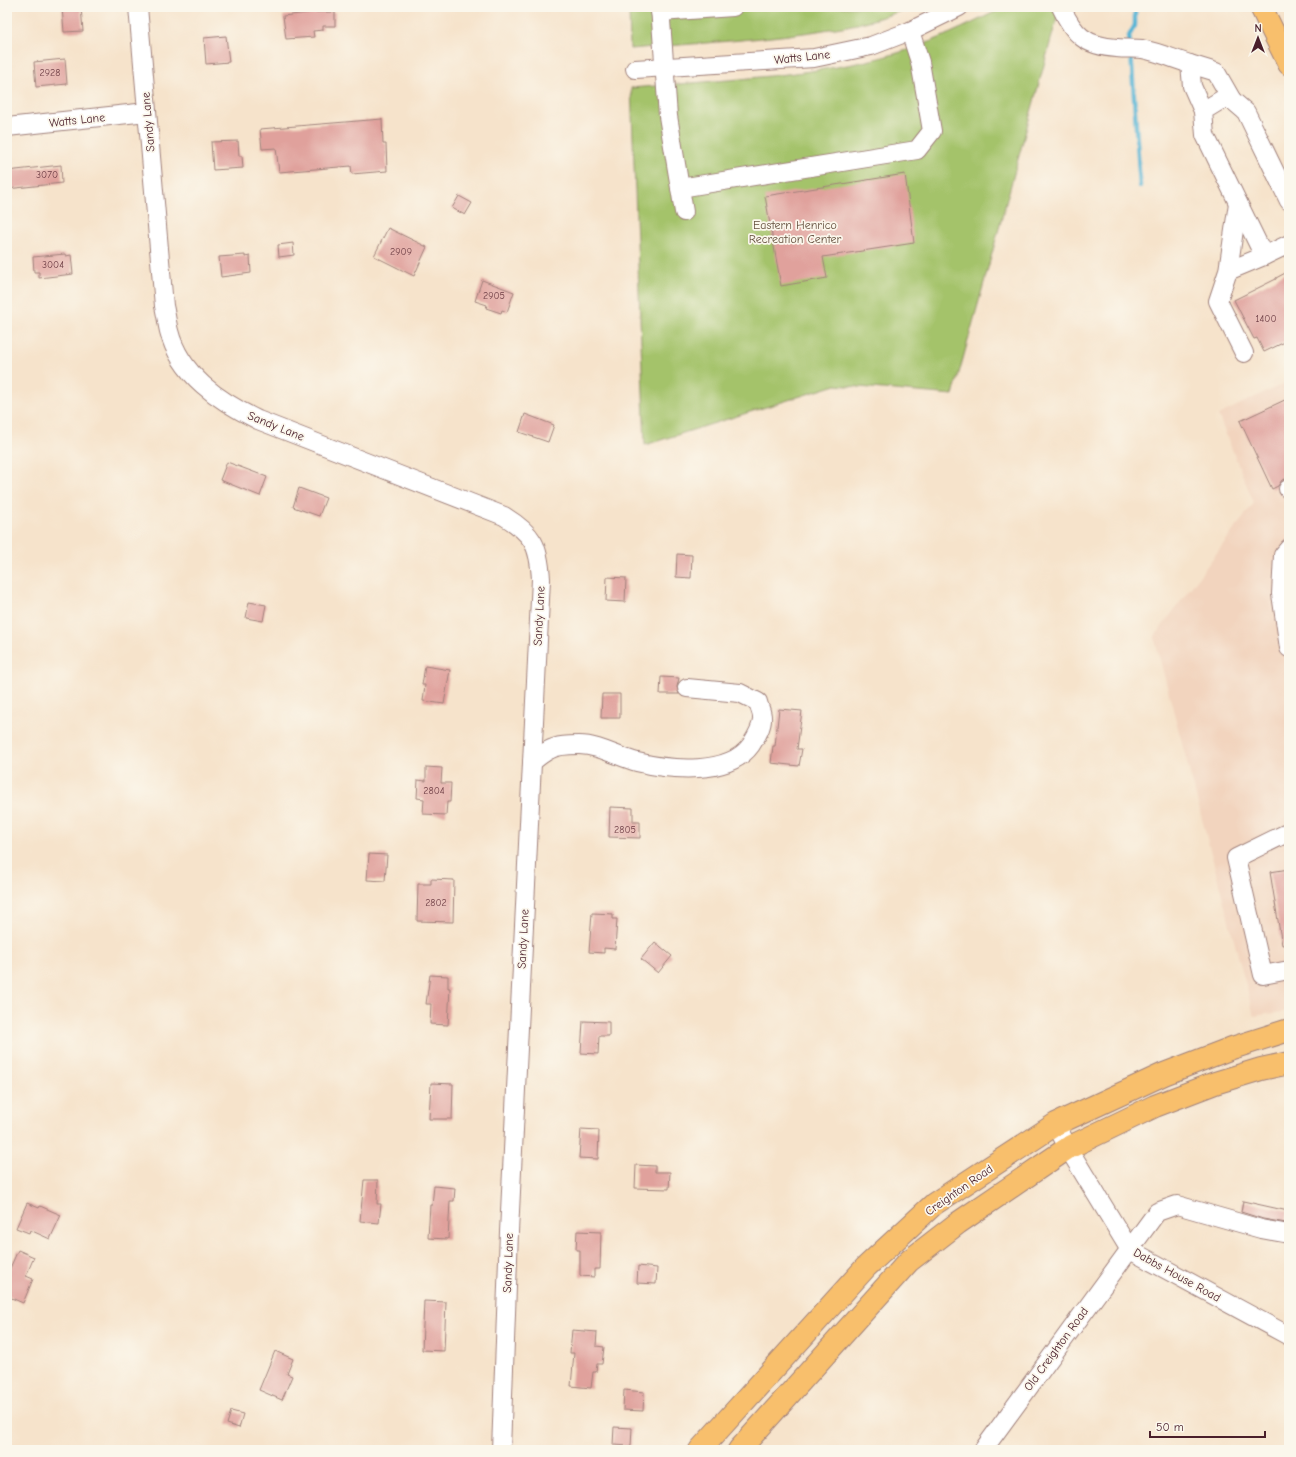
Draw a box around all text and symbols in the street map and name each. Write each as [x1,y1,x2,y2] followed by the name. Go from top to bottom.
[1238,18,1278,58] north arrow
[1254,22,1262,35] text: N
[773,47,831,67] street label: Watts Lane
[40,67,60,79] house number: 2928
[138,92,158,152] street label: Sandy Lane
[48,110,106,130] street label: Watts Lane
[36,169,58,181] house number: 3070
[749,218,842,246] park label: Eastern Henrico Recreation Center
[390,246,412,258] house number: 2909
[42,259,64,271] house number: 3004
[483,290,505,302] house number: 2905
[1256,313,1276,325] house number: 1400
[246,408,306,444] street label: Sandy Lane
[530,586,548,646] street label: Sandy Lane
[423,785,445,797] house number: 2804
[614,824,636,836] house number: 2805
[425,897,447,909] house number: 2802
[514,909,532,969] street label: Sandy Lane
[922,1161,996,1219] street label: Creighton Road
[500,1233,516,1293] street label: Sandy Lane
[1131,1245,1223,1305] street label: Dabbs House Road
[1021,1304,1091,1394] street label: Old Creighton Road
[1150,1413,1265,1439] scale bar
[1156,1420,1184,1434] text: 50 m

